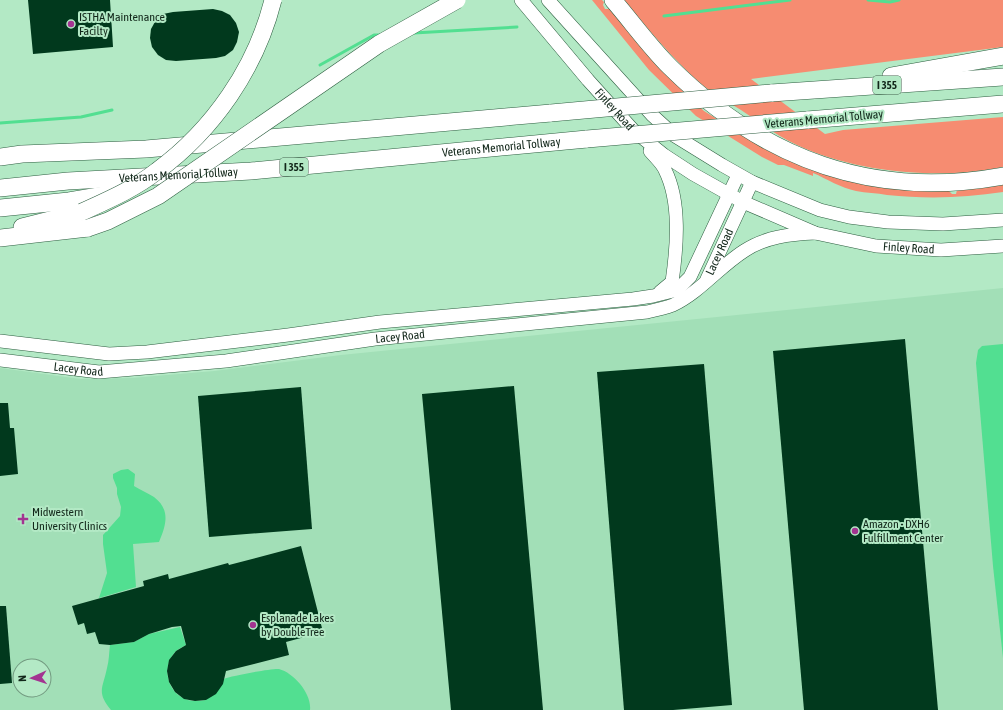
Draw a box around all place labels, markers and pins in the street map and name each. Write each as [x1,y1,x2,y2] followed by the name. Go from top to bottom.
[79,10,165,38] place label: ISTHA Maintenance Facilty
[66,19,76,29] marker: ISTHA Maintenance Facilty
[32,505,107,533] place label: Midwestern University Clinics
[17,513,29,525] marker: Midwestern University Clinics
[863,517,944,545] place label: Amazon - DXH6 Fulfillment Center
[850,526,860,536] marker: Amazon - DXH6 Fulfillment Center
[261,611,334,639] place label: Esplanade Lakes by DoubleTree
[248,620,258,630] marker: Esplanade Lakes by DoubleTree

